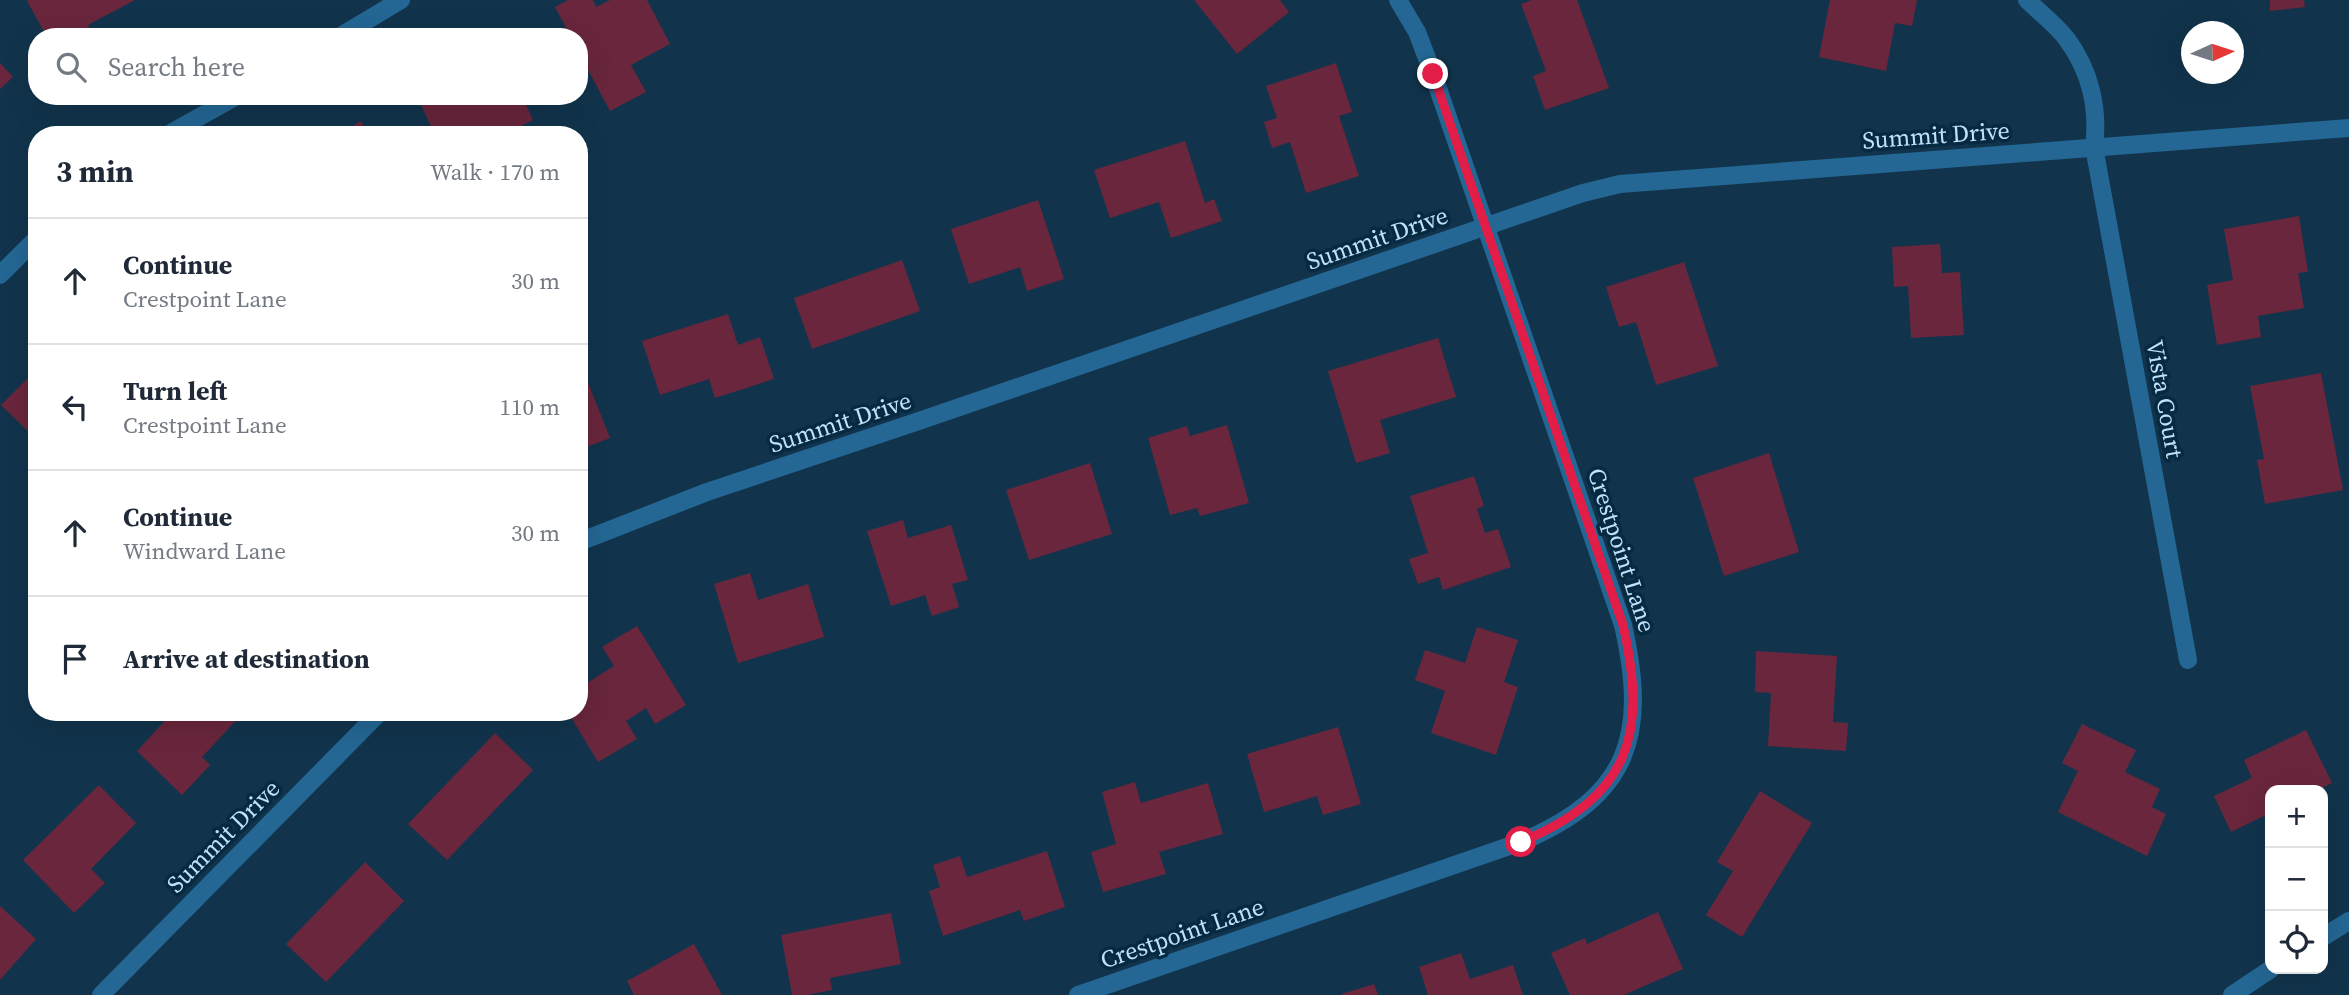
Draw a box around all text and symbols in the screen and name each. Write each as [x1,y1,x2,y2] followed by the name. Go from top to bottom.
[2181,21,2244,84] north arrow
[28,28,588,105] search box
[52,48,90,86] icon: search
[108,49,245,85] text: Search here
[1417,58,1448,89] route end
[1861,113,2011,157] street label: Summit Drive
[56,151,134,192] text: 3 min
[430,156,560,188] text: Walk · 170 m
[1302,198,1452,278] street label: Summit Drive
[123,247,232,283] text: Continue
[56,262,94,300] icon: ahead
[511,265,560,297] text: 30 m
[123,283,287,315] text: Crestpoint Lane
[2138,337,2192,461] street label: Vista Court
[123,373,227,409] text: Turn left
[765,383,915,461] street label: Summit Drive
[56,388,94,426] icon: left
[499,391,560,423] text: 110 m
[123,409,287,441] text: Crestpoint Lane
[1580,464,1664,636] street label: Crestpoint Lane
[123,499,232,535] text: Continue
[56,514,94,552] icon: ahead
[511,517,560,549] text: 30 m
[123,535,286,567] text: Windward Lane
[56,640,94,678] icon: arrive
[123,641,370,677] text: Arrive at destination
[159,772,287,900] street label: Summit Drive
[2265,785,2328,974] map controls
[2265,785,2328,848] button: +
[1505,826,1536,857] route start
[2265,848,2328,911] button: −
[1096,890,1268,976] street label: Crestpoint Lane
[2265,911,2328,974] button: locate

